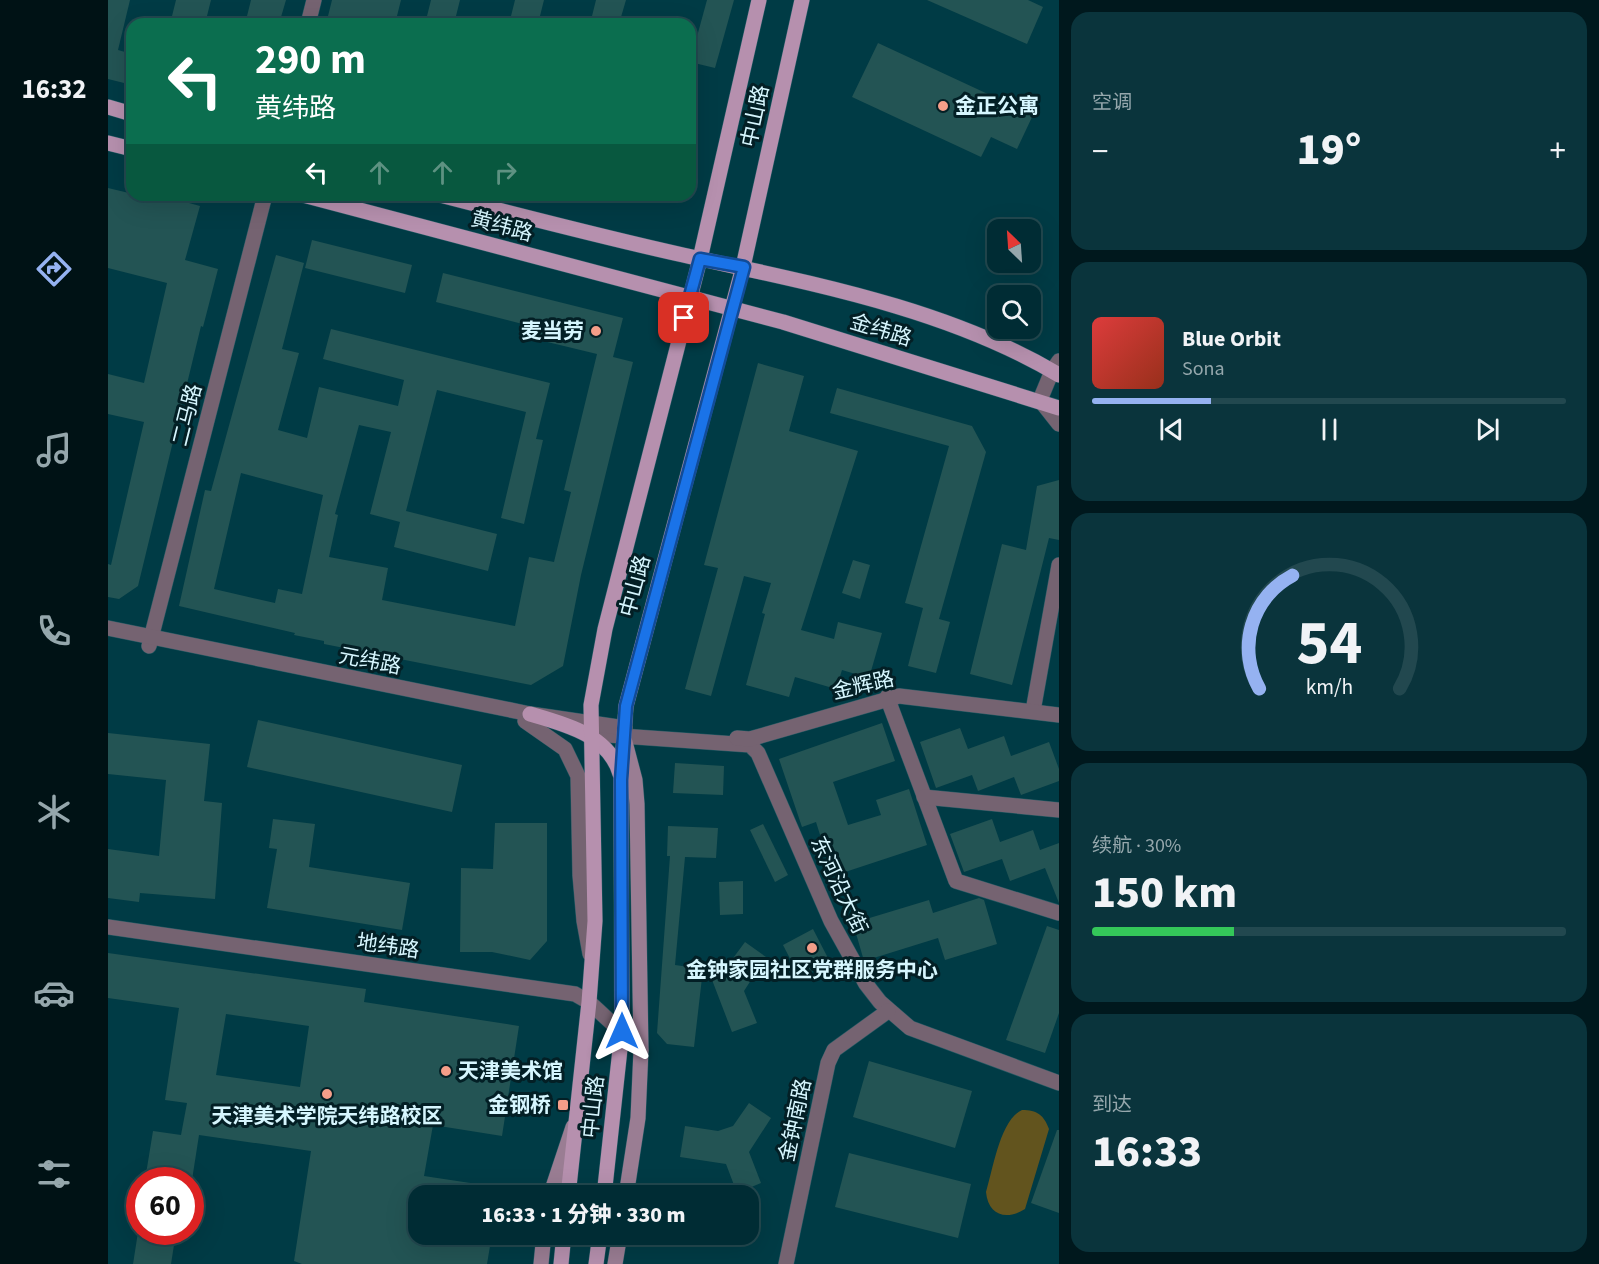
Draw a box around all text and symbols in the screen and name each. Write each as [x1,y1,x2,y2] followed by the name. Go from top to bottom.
[255,30,366,90] text: 290 m
[156,42,234,120] icon: left
[21,70,87,109] text: 16:32
[734,82,776,150] street label: 中山路
[255,89,336,128] text: 黄纬路
[1092,89,1132,117] text: 空调
[955,91,1039,121] place label: 金正公寓
[936,99,950,113] marker: 金正公寓
[1297,118,1361,182] text: 19°
[1092,128,1108,175] text: −
[1550,128,1566,175] text: +
[300,156,333,189] icon: left
[363,156,396,189] icon: ahead
[426,156,459,189] icon: ahead
[489,156,522,189] icon: right
[468,203,536,249] street label: 黄纬路
[987,219,1041,273] north arrow
[987,219,1041,339] map controls
[33,248,75,290] icon: directions
[987,285,1041,339] button: search
[658,292,709,343] pin
[667,301,700,334] icon: arrive
[846,306,916,354] street label: 金纬路
[521,316,584,346] place label: 麦当劳
[1182,323,1281,355] text: Blue Orbit
[589,324,603,338] marker: 麦当劳
[1182,355,1225,383] text: Sona
[165,381,209,449] street label: 二马路
[1155,413,1188,446] icon: previous
[1313,413,1346,446] icon: pause
[1471,413,1504,446] icon: next
[33,429,75,471] icon: music
[612,552,658,620] street label: 中山路
[1296,599,1362,688] text: 54
[33,610,75,652] icon: phone
[336,640,404,682] street label: 元纬路
[829,663,897,707] street label: 金辉路
[1305,672,1353,703] text: km/h
[33,791,75,833] icon: climate
[803,831,875,939] street label: 东河沿大街
[1092,832,1181,860] text: 续航 · 30%
[1092,861,1237,925] text: 150 km
[355,927,421,965] street label: 地纬路
[805,941,819,955] marker: 金钟家园社区党群服务中心
[686,955,938,985] place label: 金钟家园社区党群服务中心
[33,972,75,1014] icon: car
[590,999,654,1063] position arrow
[458,1056,563,1086] place label: 天津美术馆
[439,1064,453,1078] marker: 天津美术馆
[575,1074,611,1140] street label: 中山路
[772,1076,818,1164] street label: 金钟南路
[320,1087,334,1101] marker: 天津美术学院天纬路校区
[488,1090,551,1120] place label: 金钢桥
[1092,1091,1132,1119] text: 到达
[556,1098,570,1112] marker: 金钢桥
[212,1101,443,1131] place label: 天津美术学院天纬路校区
[1092,1120,1202,1184] text: 16:33
[33,1153,75,1195] icon: filters
[126,1167,204,1245] speed limit sign: 60
[482,1199,685,1231] text: 16:33 · 1 分钟 · 330 m

